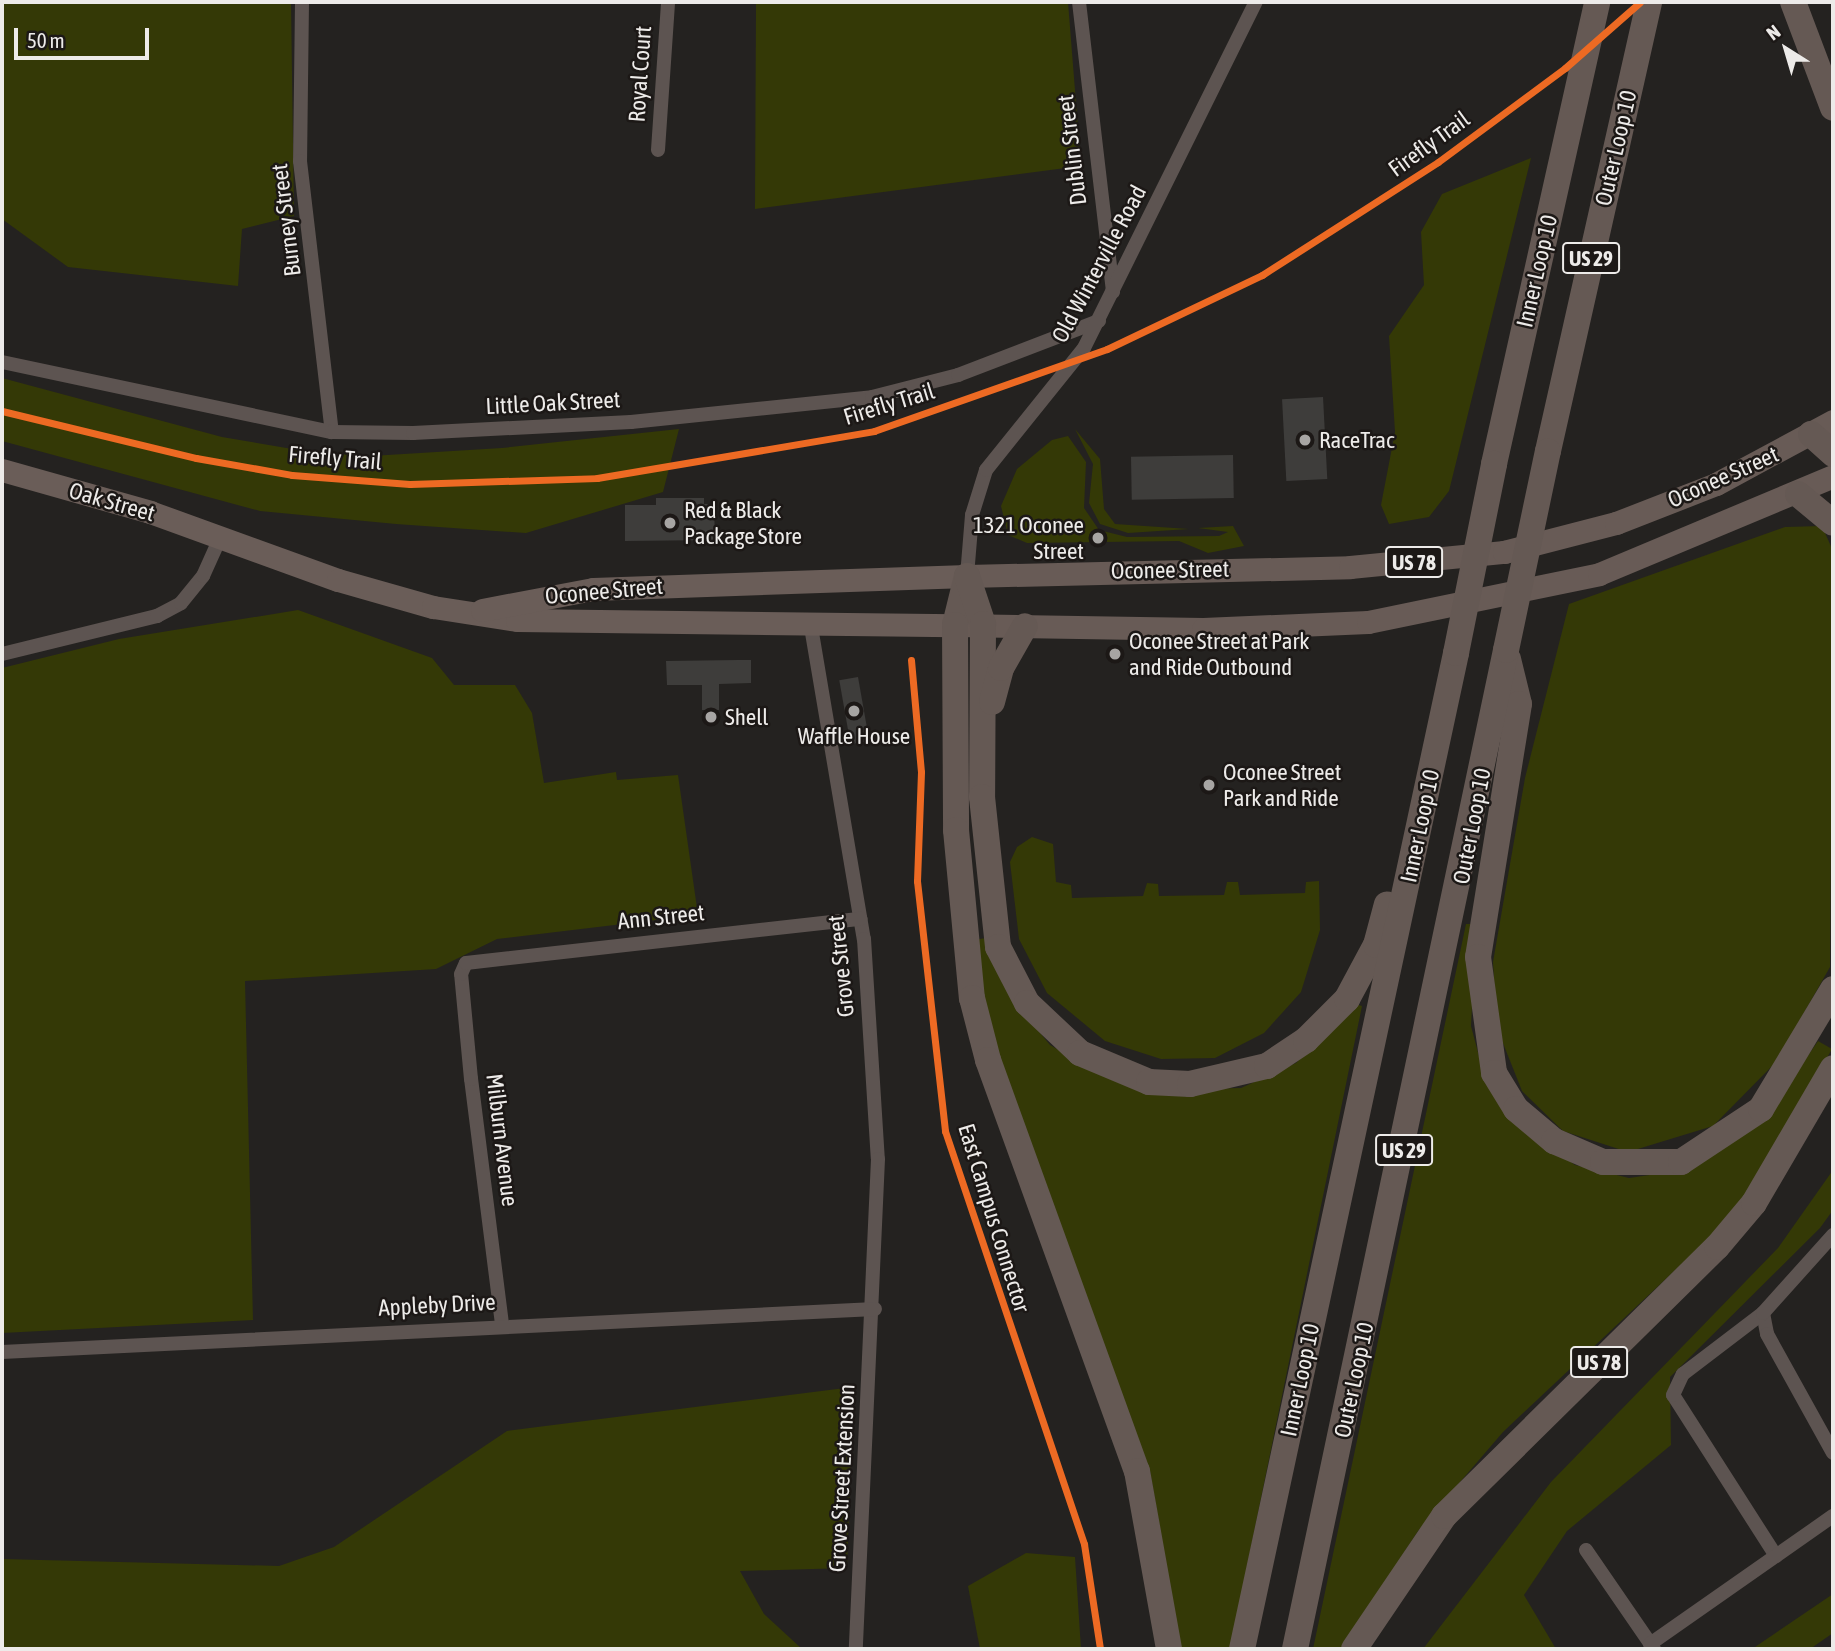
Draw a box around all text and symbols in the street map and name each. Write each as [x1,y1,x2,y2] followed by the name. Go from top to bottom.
[18,14,152,58] scale bar
[1751,14,1821,84] north arrow
[1762,20,1784,44] text: N
[623,25,657,123] street label: Royal Court
[27,28,65,52] text: 50 m
[1589,88,1643,208] street label: Outer Loop 10
[1052,93,1092,207] street label: Dublin Street
[1383,105,1475,183] street label: Firefly Trail
[265,162,307,278] street label: Burney Street
[1046,181,1152,347] street label: Old Winterville Road
[1511,212,1563,330] street label: Inner Loop 10
[1561,240,1621,276] road number: US 29
[840,377,938,431] street label: Firefly Trail
[485,386,621,420] street label: Little Oak Street
[1319,426,1394,454] place label: RaceTrac
[1297,432,1313,448] marker: RaceTrac
[287,440,383,476] street label: Firefly Trail
[1663,440,1783,514] street label: Oconee Street
[66,477,158,527] street label: Oak Street
[684,496,802,550] place label: Red & Black Package Store
[973,511,1084,565] place label: 1321 Oconee Street
[662,515,678,531] marker: Red & Black Package Store
[1090,530,1106,546] marker: 1321 Oconee Street
[1384,544,1444,580] road number: US 78
[1111,555,1229,585] street label: Oconee Street
[544,572,664,610] street label: Oconee Street
[1129,627,1309,681] place label: Oconee Street at Park and Ride Outbound
[1107,646,1123,662] marker: Oconee Street at Park and Ride Outbound
[725,703,768,731] place label: Shell
[846,703,862,719] marker: Waffle House
[703,709,719,725] marker: Shell
[798,722,910,750] place label: Waffle House
[1223,758,1341,812] place label: Oconee Street Park and Ride
[1447,766,1497,886] street label: Outer Loop 10
[1395,767,1445,885] street label: Inner Loop 10
[1201,777,1217,793] marker: Oconee Street Park and Ride
[616,899,706,935] street label: Ann Street
[822,913,860,1019] street label: Grove Street
[480,1072,524,1208] street label: Milburn Avenue
[952,1120,1036,1316] street label: East Campus Connector
[1374,1132,1434,1168] road number: US 29
[378,1288,496,1322] street label: Appleby Drive
[1328,1320,1380,1440] street label: Outer Loop 10
[1275,1321,1325,1439] street label: Inner Loop 10
[1569,1344,1629,1380] road number: US 78
[823,1383,861,1573] street label: Grove Street Extension

